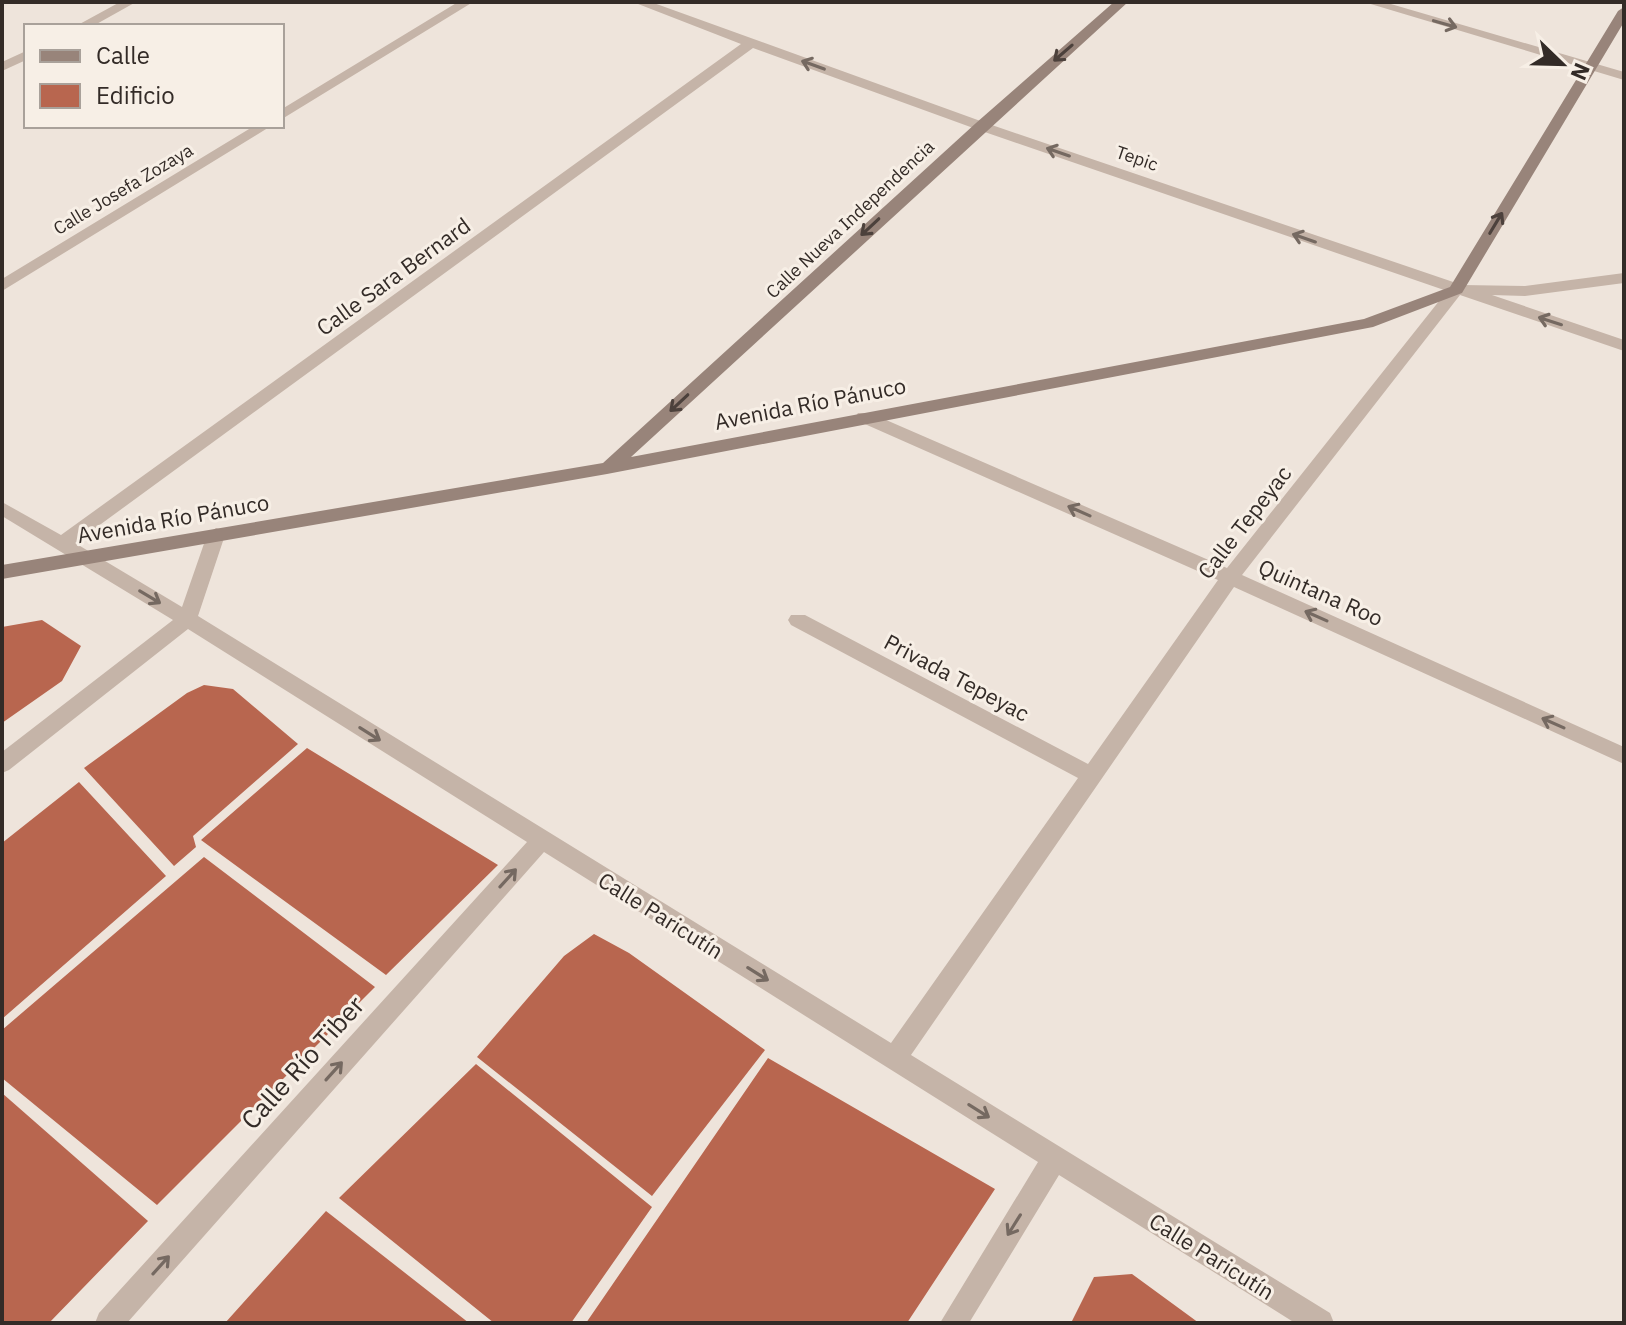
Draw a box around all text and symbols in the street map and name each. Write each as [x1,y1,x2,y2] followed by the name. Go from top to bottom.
[1432,17,1458,32] one-way arrow
[24,24,284,128] legend
[1522,24,1602,104] north arrow
[96,39,150,71] text: Calle
[1054,44,1074,62] one-way arrow
[801,57,826,72] one-way arrow
[1564,59,1597,85] text: N
[96,79,175,111] text: Edificio
[761,135,939,303] street label: Calle Nueva Independencia
[49,138,197,240] street label: Calle Josefa Zozaya
[1113,140,1161,176] street label: Tepic
[1046,144,1071,159] one-way arrow
[310,210,476,342] street label: Calle Sara Bernard
[1488,212,1504,235] one-way arrow
[861,218,881,236] one-way arrow
[1292,229,1317,244] one-way arrow
[1538,313,1563,328] one-way arrow
[712,370,908,436] street label: Avenida Río Pánuco
[669,394,689,412] one-way arrow
[1191,459,1297,585] street label: Calle Tepeyac
[75,487,271,549] street label: Avenida Río Pánuco
[1067,502,1091,517] one-way arrow
[1254,552,1388,632] street label: Quintana Roo
[138,589,161,605] one-way arrow
[1304,608,1328,623] one-way arrow
[879,627,1035,727] street label: Privada Tepeyac
[1541,715,1566,730] one-way arrow
[359,726,381,743] one-way arrow
[593,865,729,965] street label: Calle Paricutín
[498,868,516,888] one-way arrow
[746,967,769,983] one-way arrow
[233,988,371,1136] street label: Calle Río Tiber
[325,1062,343,1082] one-way arrow
[967,1103,990,1119] one-way arrow
[1144,1206,1280,1306] street label: Calle Paricutín
[1006,1213,1022,1236] one-way arrow
[151,1255,169,1275] one-way arrow

